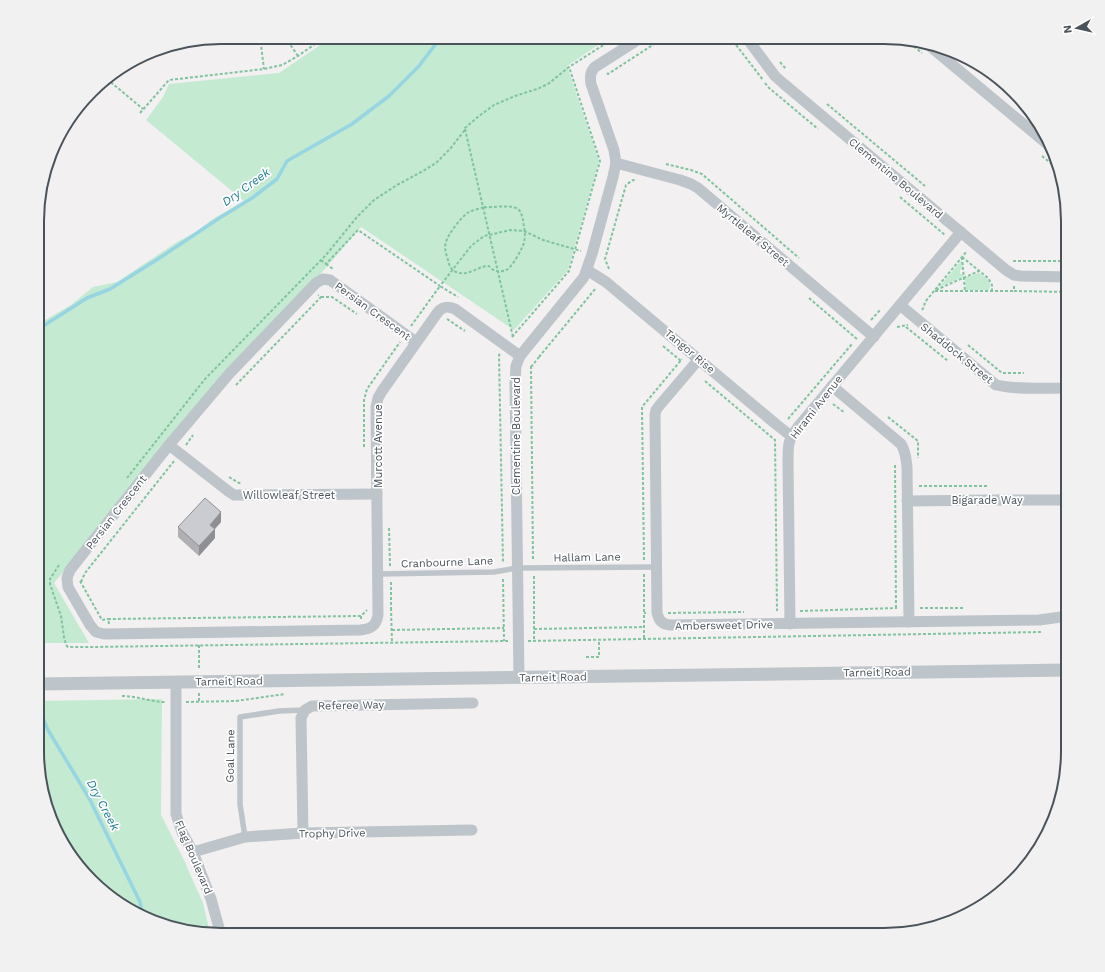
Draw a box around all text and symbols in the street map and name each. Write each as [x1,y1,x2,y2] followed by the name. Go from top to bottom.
[1057,8,1097,48] north arrow
[1061,24,1075,34] text: N
[846,135,945,221] street label: Clementine Boulevard
[219,165,273,209] water label: Dry Creek
[714,201,792,270] street label: Myrtleleaf Street
[332,280,413,344] street label: Persian Crescent
[918,320,996,387] street label: Shaddock Street
[662,327,717,376] street label: Tangor Rise
[788,373,845,442] street label: Hirami Avenue
[510,377,523,495] street label: Clementine Boulevard
[372,404,385,488] street label: Murcott Avenue
[83,472,150,552] street label: Persian Crescent
[243,489,336,502] street label: Willowleaf Street
[951,494,1023,507] street label: Bigarade Way
[553,550,621,565] street label: Hallam Lane
[401,554,493,571] street label: Cranbourne Lane
[675,618,773,633] street label: Ambersweet Drive
[843,665,911,680] street label: Tarneit Road
[519,670,587,685] street label: Tarneit Road
[195,674,263,689] street label: Tarneit Road
[318,698,385,713] street label: Referee Way
[224,729,237,783] street label: Goal Lane
[84,777,122,833] water label: Dry Creek
[172,818,215,896] street label: Flag Boulevard
[298,826,366,841] street label: Trophy Drive

